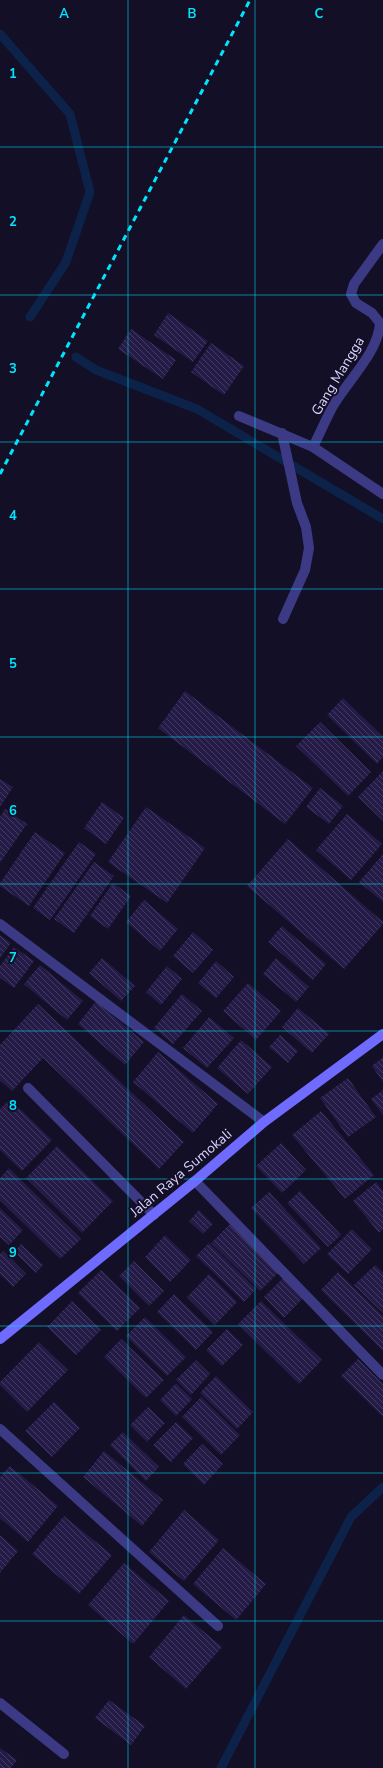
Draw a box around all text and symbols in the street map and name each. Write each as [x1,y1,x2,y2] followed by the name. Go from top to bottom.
[59,5,69,23] text: A
[188,5,197,23] text: B
[315,5,324,23] text: C
[9,65,17,83] text: 1
[9,213,17,231] text: 2
[307,333,369,419] street label: Gang Mangga
[9,360,17,378] text: 3
[9,507,17,525] text: 4
[9,655,17,673] text: 5
[9,802,17,820] text: 6
[9,949,17,967] text: 7
[9,1097,17,1115] text: 8
[125,1125,236,1222] street label: Jalan Raya Sumokali
[9,1244,17,1262] text: 9

